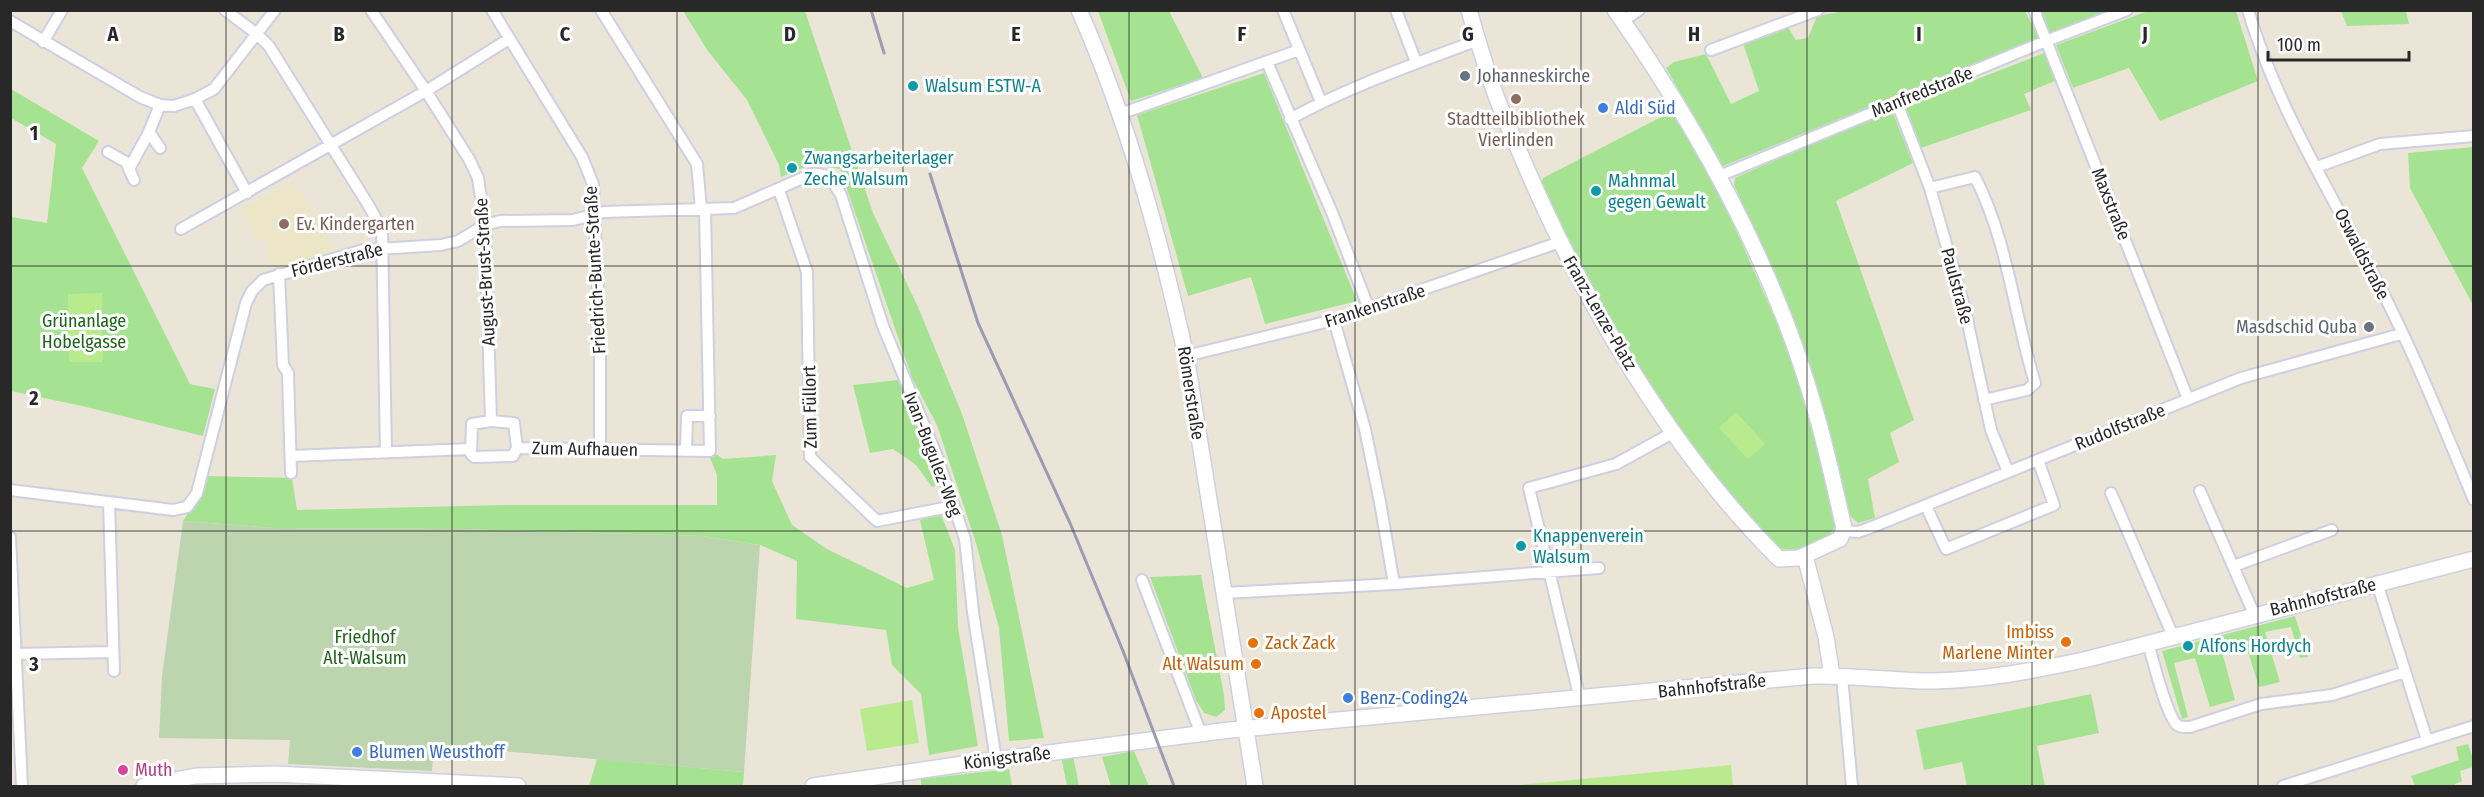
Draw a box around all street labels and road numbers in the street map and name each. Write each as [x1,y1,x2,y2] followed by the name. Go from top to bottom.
[1868,62,1976,122] street label: Manfredstraße
[2087,165,2135,243] street label: Maxstraße
[580,185,610,355] street label: Friedrich-Bunte-Straße
[470,197,500,347] street label: August-Brust-Straße
[2329,204,2395,304] street label: Oswaldstraße
[289,238,385,282] street label: Förderstraße
[1936,245,1978,327] street label: Paulstraße
[1558,252,1642,374] street label: Franz-Lenze-Platz
[1322,279,1428,333] street label: Frankenstraße
[1173,345,1209,441] street label: Römerstraße
[798,365,822,449] street label: Zum Füllort
[899,389,967,520] street label: Ivan-Bugulez-Weg
[2072,399,2168,455] street label: Rudolfstraße
[532,437,638,461] street label: Zum Aufhauen
[2268,573,2378,621] street label: Bahnhofstraße
[1657,669,1767,703] street label: Bahnhofstraße
[962,742,1052,774] street label: Königstraße

